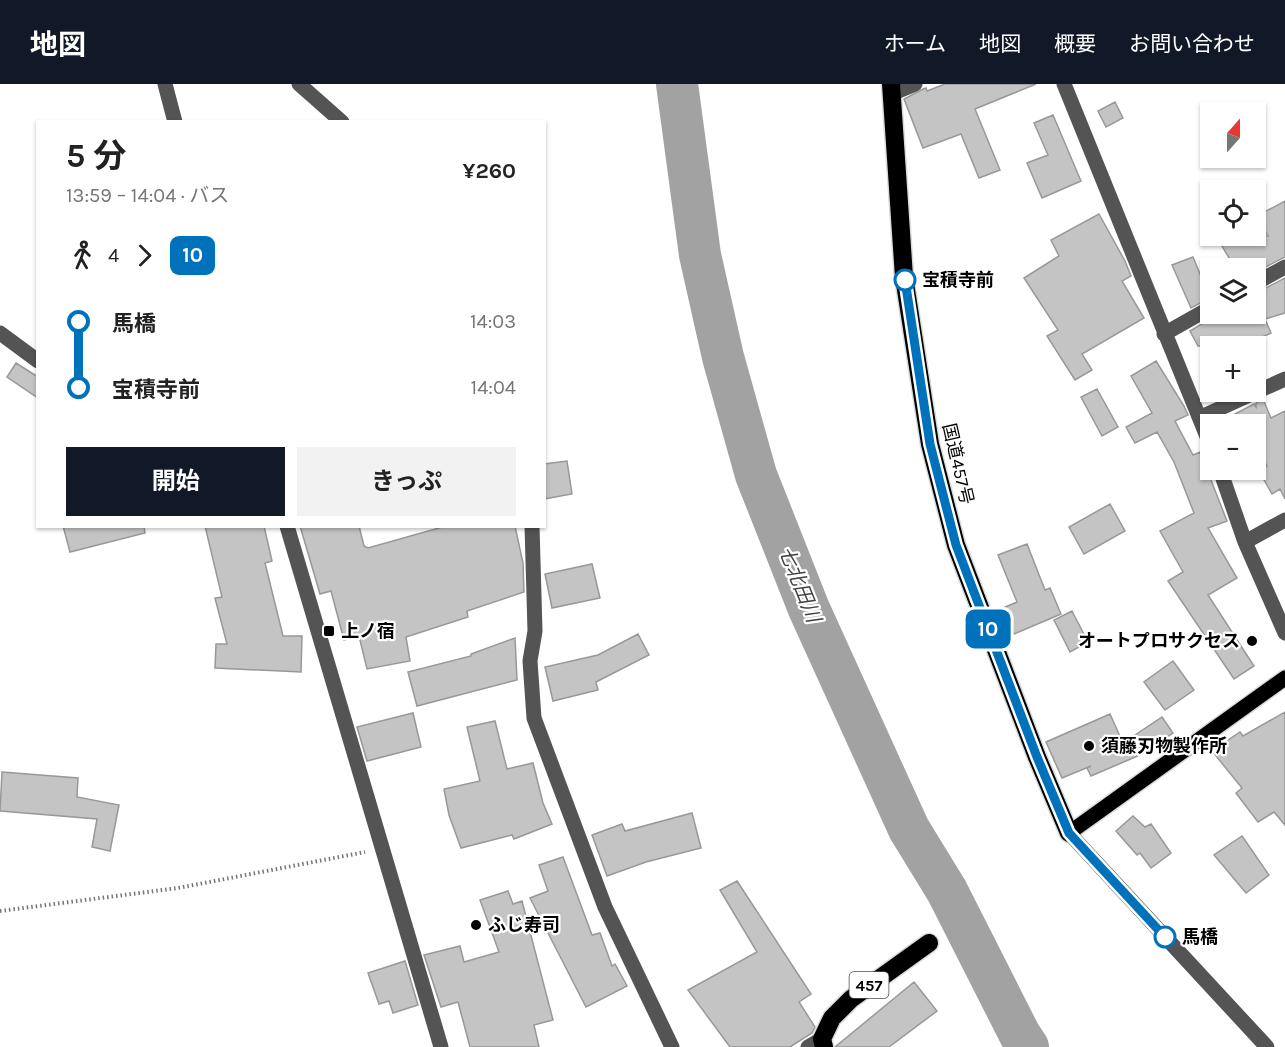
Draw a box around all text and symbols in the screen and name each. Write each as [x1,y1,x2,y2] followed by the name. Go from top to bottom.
[30,28,86,61] text: 地図
[884,32,946,56] text: ホーム
[979,32,1021,56] text: 地図
[1054,32,1096,56] text: 概要
[1129,32,1255,56] text: お問い合わせ
[1200,102,1266,168] north arrow
[1200,102,1266,480] map controls
[66,137,127,175] text: 5 分
[463,158,516,184] text: ¥260
[1200,180,1266,246] button: locate
[66,184,229,207] text: 13:59 – 14:04 · バス
[66,239,99,272] icon: walk
[128,239,161,272] icon: forward
[182,243,203,267] text: 10
[108,244,119,267] text: 4
[1200,258,1266,324] button: layers
[894,269,916,291] marker: 宝積寺前
[922,269,994,291] place label: 宝積寺前
[470,310,516,333] text: 14:03
[112,311,156,337] text: 馬橋
[1200,336,1266,402] button: +
[471,376,516,399] text: 14:04
[112,377,200,403] text: 宝積寺前
[1200,414,1266,480] button: −
[938,421,978,507] street label: 国道457号
[66,447,285,516] button: 開始
[297,447,516,516] button: きっぷ
[774,543,826,627] water label: 七北田川
[961,610,1015,648] line badge: 10
[978,617,998,641] text: 10
[341,620,395,642] place label: 上ノ宿
[322,624,336,638] marker: 上ノ宿
[1078,630,1240,652] place label: オートプロサクセス
[1245,634,1259,648] marker: オートプロサクセス
[1101,735,1227,757] place label: 須藤刃物製作所
[1082,739,1096,753] marker: 須藤刃物製作所
[488,914,560,936] place label: ふじ寿司
[469,918,483,932] marker: ふじ寿司
[1154,926,1176,948] marker: 馬橋
[1182,926,1218,948] place label: 馬橋
[850,972,888,998] road number: 457

